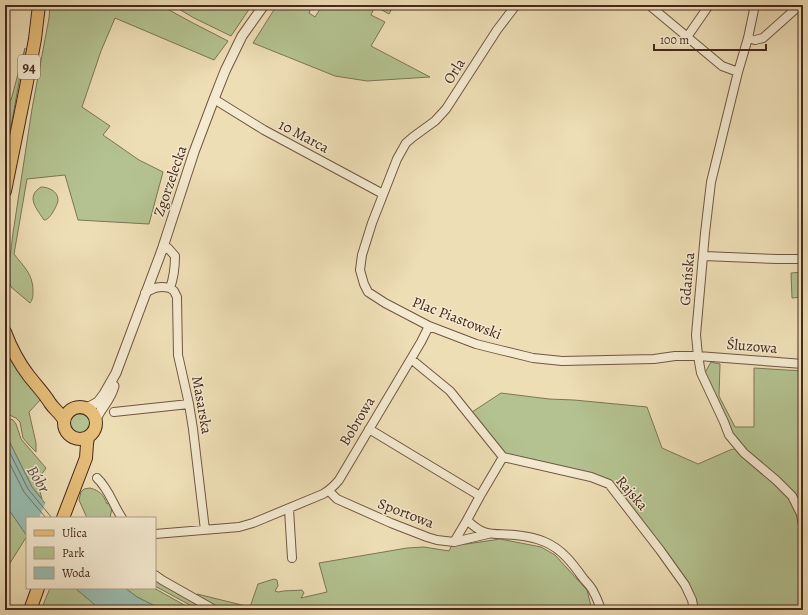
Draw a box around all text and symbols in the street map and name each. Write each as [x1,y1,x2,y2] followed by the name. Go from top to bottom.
[654,26,766,52] scale bar
[660,32,689,48] text: 100 m
[438,54,470,88] street label: Orla
[18,55,40,79] road number: 94
[275,114,333,158] street label: 10 Marca
[149,143,191,219] street label: Zgorzelecka
[675,252,699,306] street label: Gdańska
[409,292,505,344] street label: Plac Piastowski
[726,334,778,358] street label: Śluzowa
[187,374,217,436] street label: Masarska
[335,393,379,449] street label: Bobrowa
[21,461,55,497] water label: Bóbr
[611,471,653,515] street label: Rajska
[375,493,437,533] street label: Sportowa
[26,517,156,589] legend
[62,525,87,541] text: Ulica
[62,545,85,561] text: Park
[61,565,91,581] text: Woda

